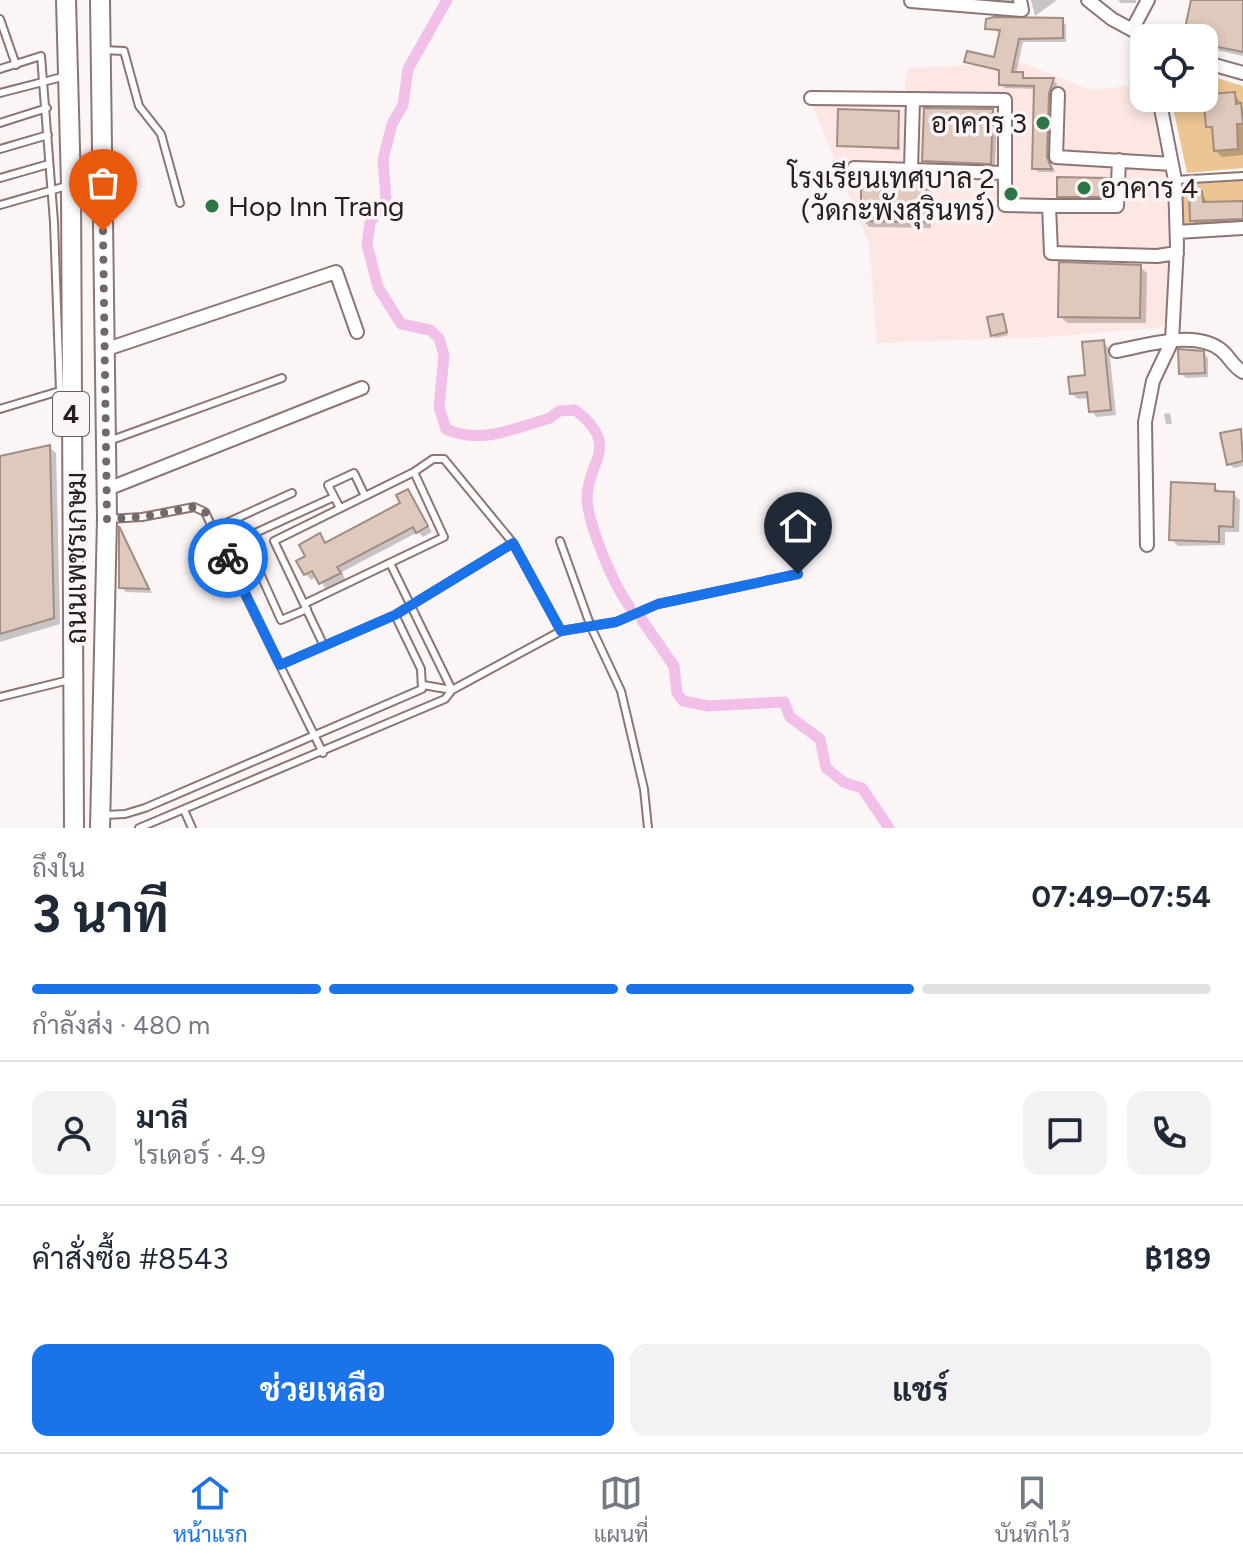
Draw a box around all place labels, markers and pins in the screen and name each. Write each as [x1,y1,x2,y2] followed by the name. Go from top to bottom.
[931,106,1027,140] place label: อาคาร 3
[1034,114,1052,132] marker: อาคาร 3
[69,149,137,231] pin
[786,159,995,230] place label: โรงเรียนเทศบาล 2 (วัดกะพังสุรินทร์)
[1100,171,1198,205] place label: อาคาร 4
[1075,179,1093,197] marker: อาคาร 4
[1002,185,1020,203] marker: โรงเรียนเทศบาล 2 (วัดกะพังสุรินทร์)
[228,189,404,223] place label: Hop Inn Trang
[203,197,221,215] marker: Hop Inn Trang
[764,492,832,574] pin

